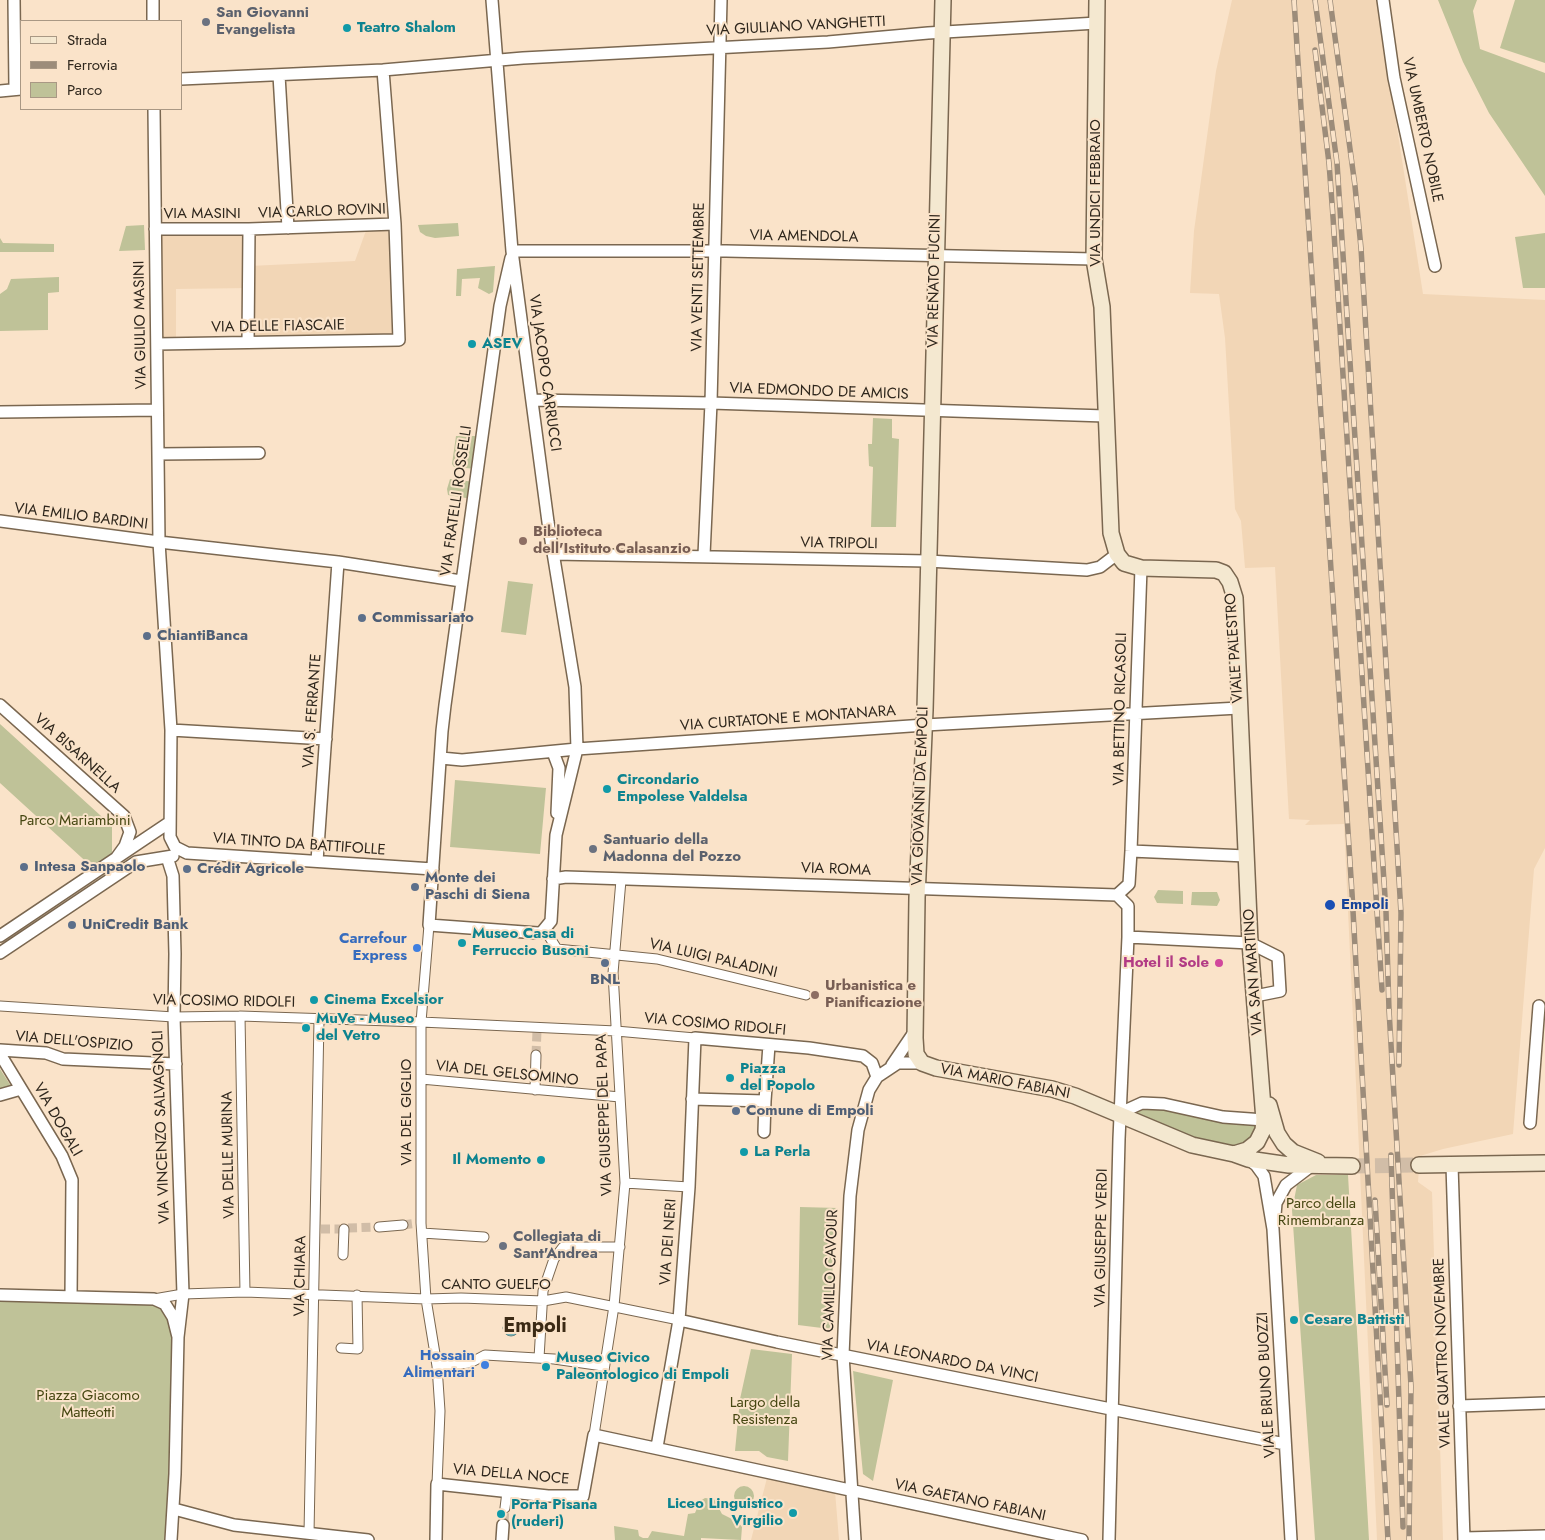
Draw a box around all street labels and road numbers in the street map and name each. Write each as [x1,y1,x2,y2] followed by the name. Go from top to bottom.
[706,13,886,41] street label: VIA GIULIANO VANGHETTI
[1398,56,1446,204] street label: VIA UMBERTO NOBILE
[1087,119,1105,267] street label: VIA UNDICI FEBBRAIO
[258,201,386,223] street label: VIA CARLO ROVINI
[689,202,709,352] street label: VIA VENTI SETTEMBRE
[163,205,241,223] street label: VIA MASINI
[925,214,945,348] street label: VIA RENATO FUCINI
[749,227,859,247] street label: VIA AMENDOLA
[131,261,151,389] street label: VIA GIULIO MASINI
[524,293,564,453] street label: VIA JACOPO CARRUCCI
[211,317,345,337] street label: VIA DELLE FIASCAIE
[729,380,909,404] street label: VIA EDMONDO DE AMICIS
[438,425,476,577] street label: VIA FRATELLI ROSSELLI
[13,500,149,534] street label: VIA EMILIO BARDINI
[800,534,878,554] street label: VIA TRIPOLI
[1222,592,1248,704] street label: VIALE PALESTRO
[1111,632,1131,786] street label: VIA BETTINO RICASOLI
[300,653,326,769] street label: VIA S. FERRANTE
[679,702,897,736] street label: VIA CURTATONE E MONTANARA
[909,706,933,886] street label: VIA GIOVANNI DA EMPOLI
[30,710,124,798] street label: VIA BISARNELLA
[212,830,386,860] street label: VIA TINTO DA BATTIFOLLE
[801,860,871,880] street label: VIA ROMA
[1241,908,1267,1036] street label: VIA SAN MARTINO
[647,936,779,982] street label: VIA LUIGI PALADINI
[153,992,295,1012] street label: VIA COSIMO RIDOLFI
[643,1010,787,1040] street label: VIA COSIMO RIDOLFI
[14,1028,134,1056] street label: VIA DELL'OSPIZIO
[150,1030,174,1224] street label: VIA VINCENZO SALVAGNOLI
[593,1034,617,1196] street label: VIA GIUSEPPE DEL PAPA
[435,1058,579,1090] street label: VIA DEL GELSOMINO
[398,1059,416,1165] street label: VIA DEL GIGLIO
[938,1061,1072,1103] street label: VIA MARIO FABIANI
[29,1080,85,1160] street label: VIA DOGALI
[219,1091,239,1219] street label: VIA DELLE MURINA
[1092,1168,1112,1308] street label: VIA GIUSEPPE VERDI
[657,1198,681,1286] street label: VIA DEI NERI
[819,1209,843,1361] street label: VIA CAMILLO CAVOUR
[291,1235,311,1317] street label: VIA CHIARA
[1431,1257,1455,1449] street label: VIALE QUATTRO NOVEMBRE
[441,1276,551,1294] street label: CANTO GUELFO
[1254,1311,1280,1459] street label: VIALE BRUNO BUOZZI
[865,1337,1039,1387] street label: VIA LEONARDO DA VINCI
[452,1461,570,1489] street label: VIA DELLA NOCE
[893,1476,1047,1526] street label: VIA GAETANO FABIANI

